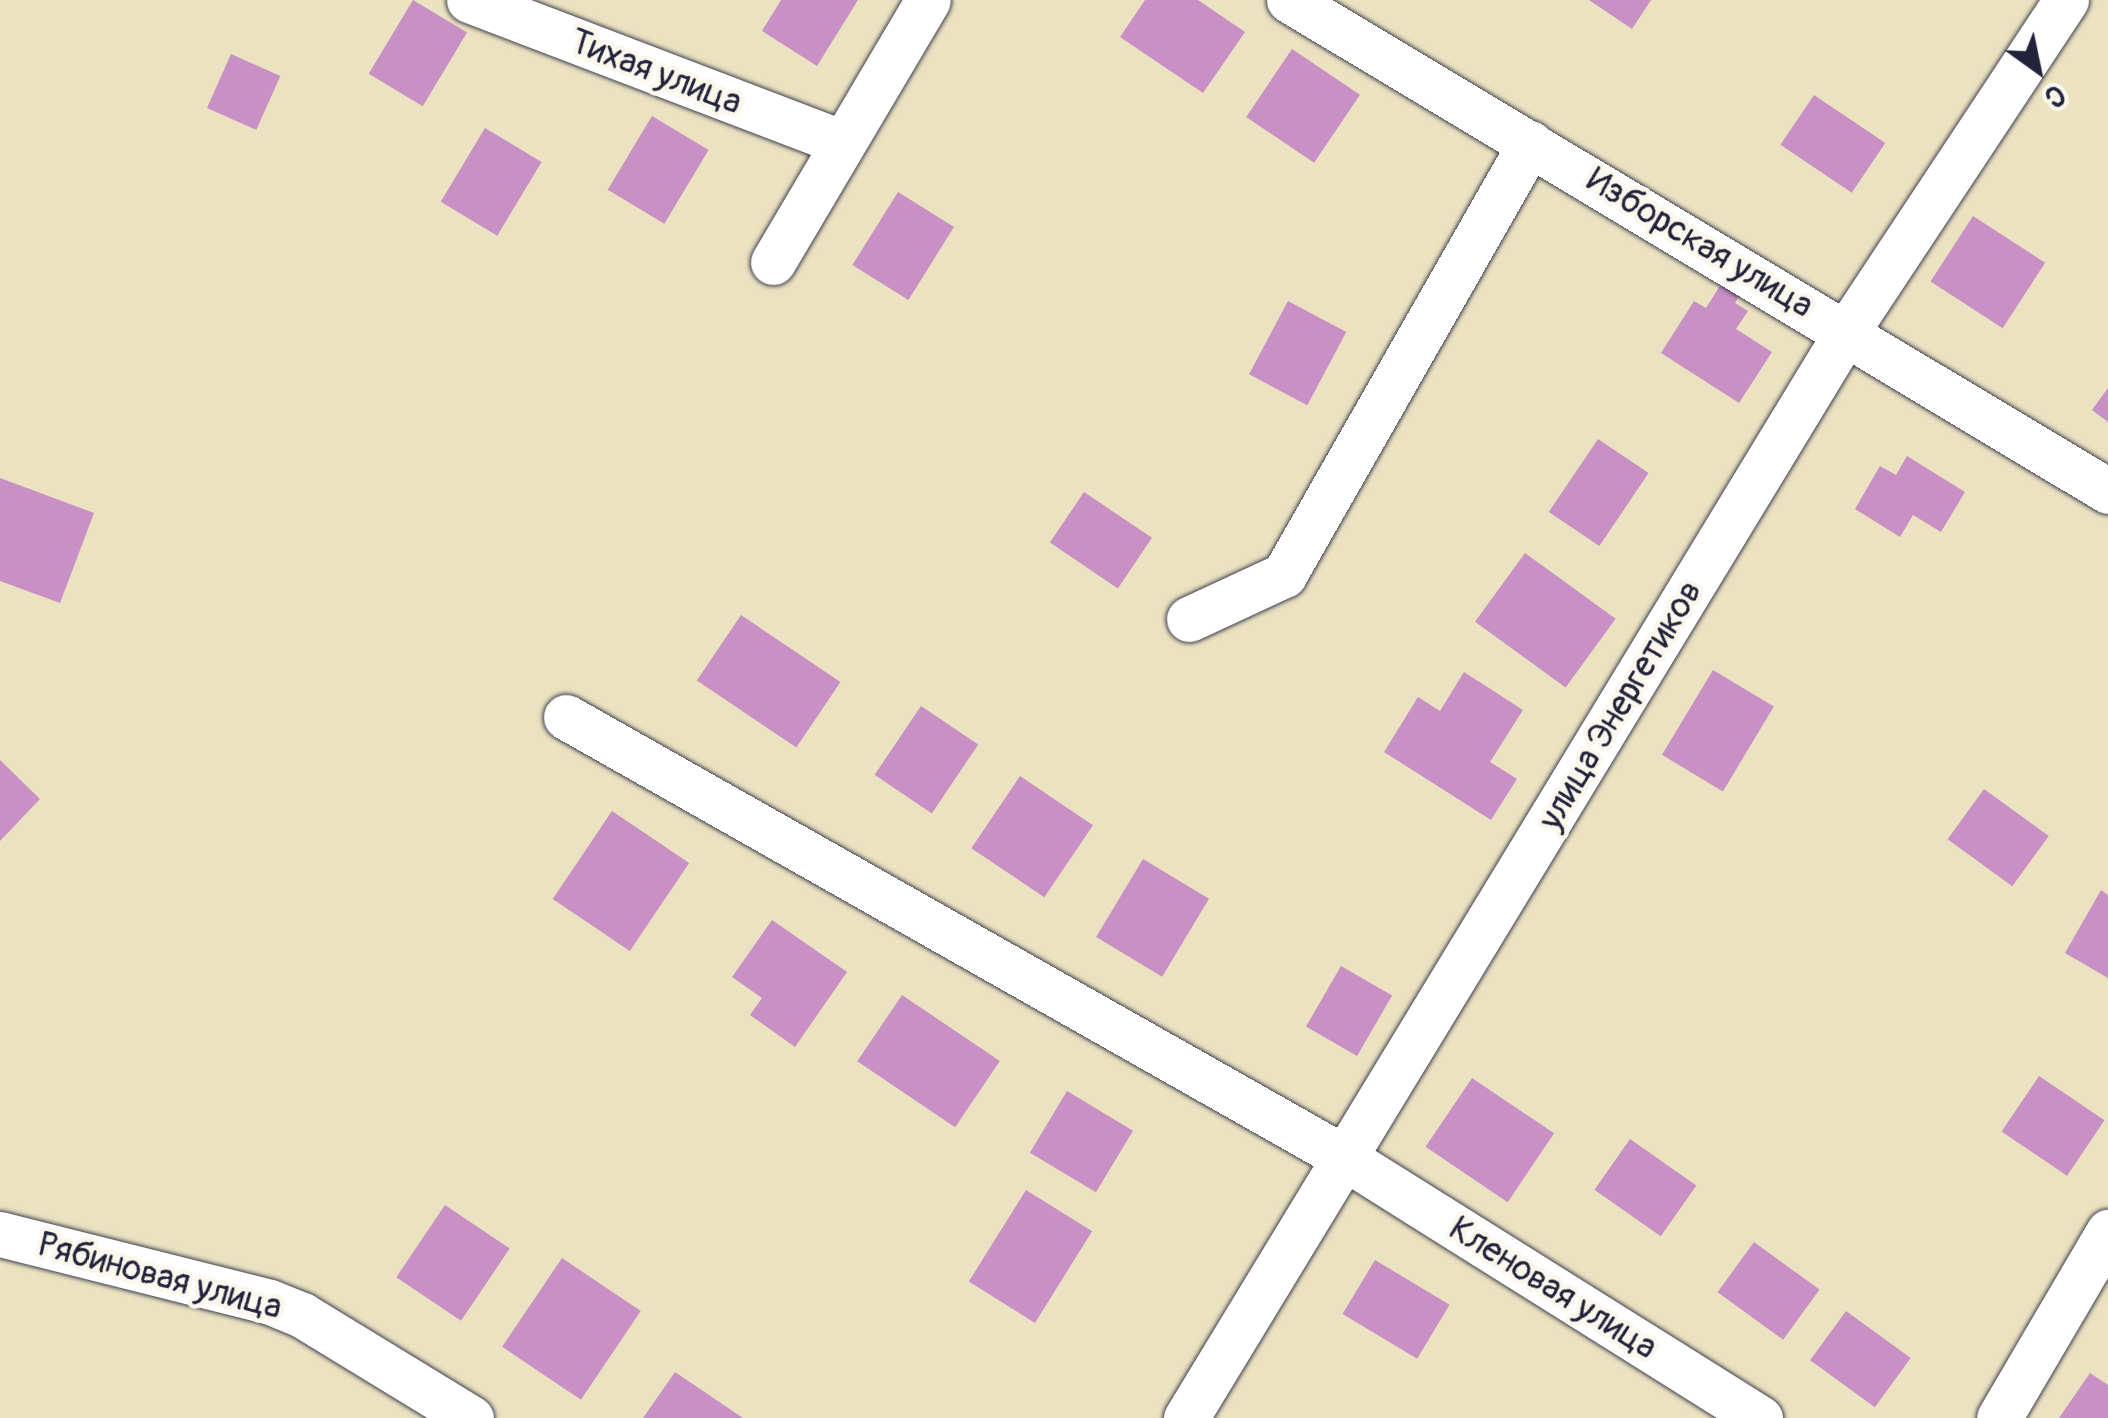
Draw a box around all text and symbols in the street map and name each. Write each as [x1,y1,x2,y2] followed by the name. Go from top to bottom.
[564,20,748,124] street label: Тихая улица
[1988,20,2088,120] north arrow
[2038,76,2071,115] text: С
[1579,159,1821,327] street label: Изборская улица
[1529,573,1711,837] street label: улица Энергетиков
[1441,1207,1665,1369] street label: Кленовая улица
[34,1223,286,1329] street label: Рябиновая улица

